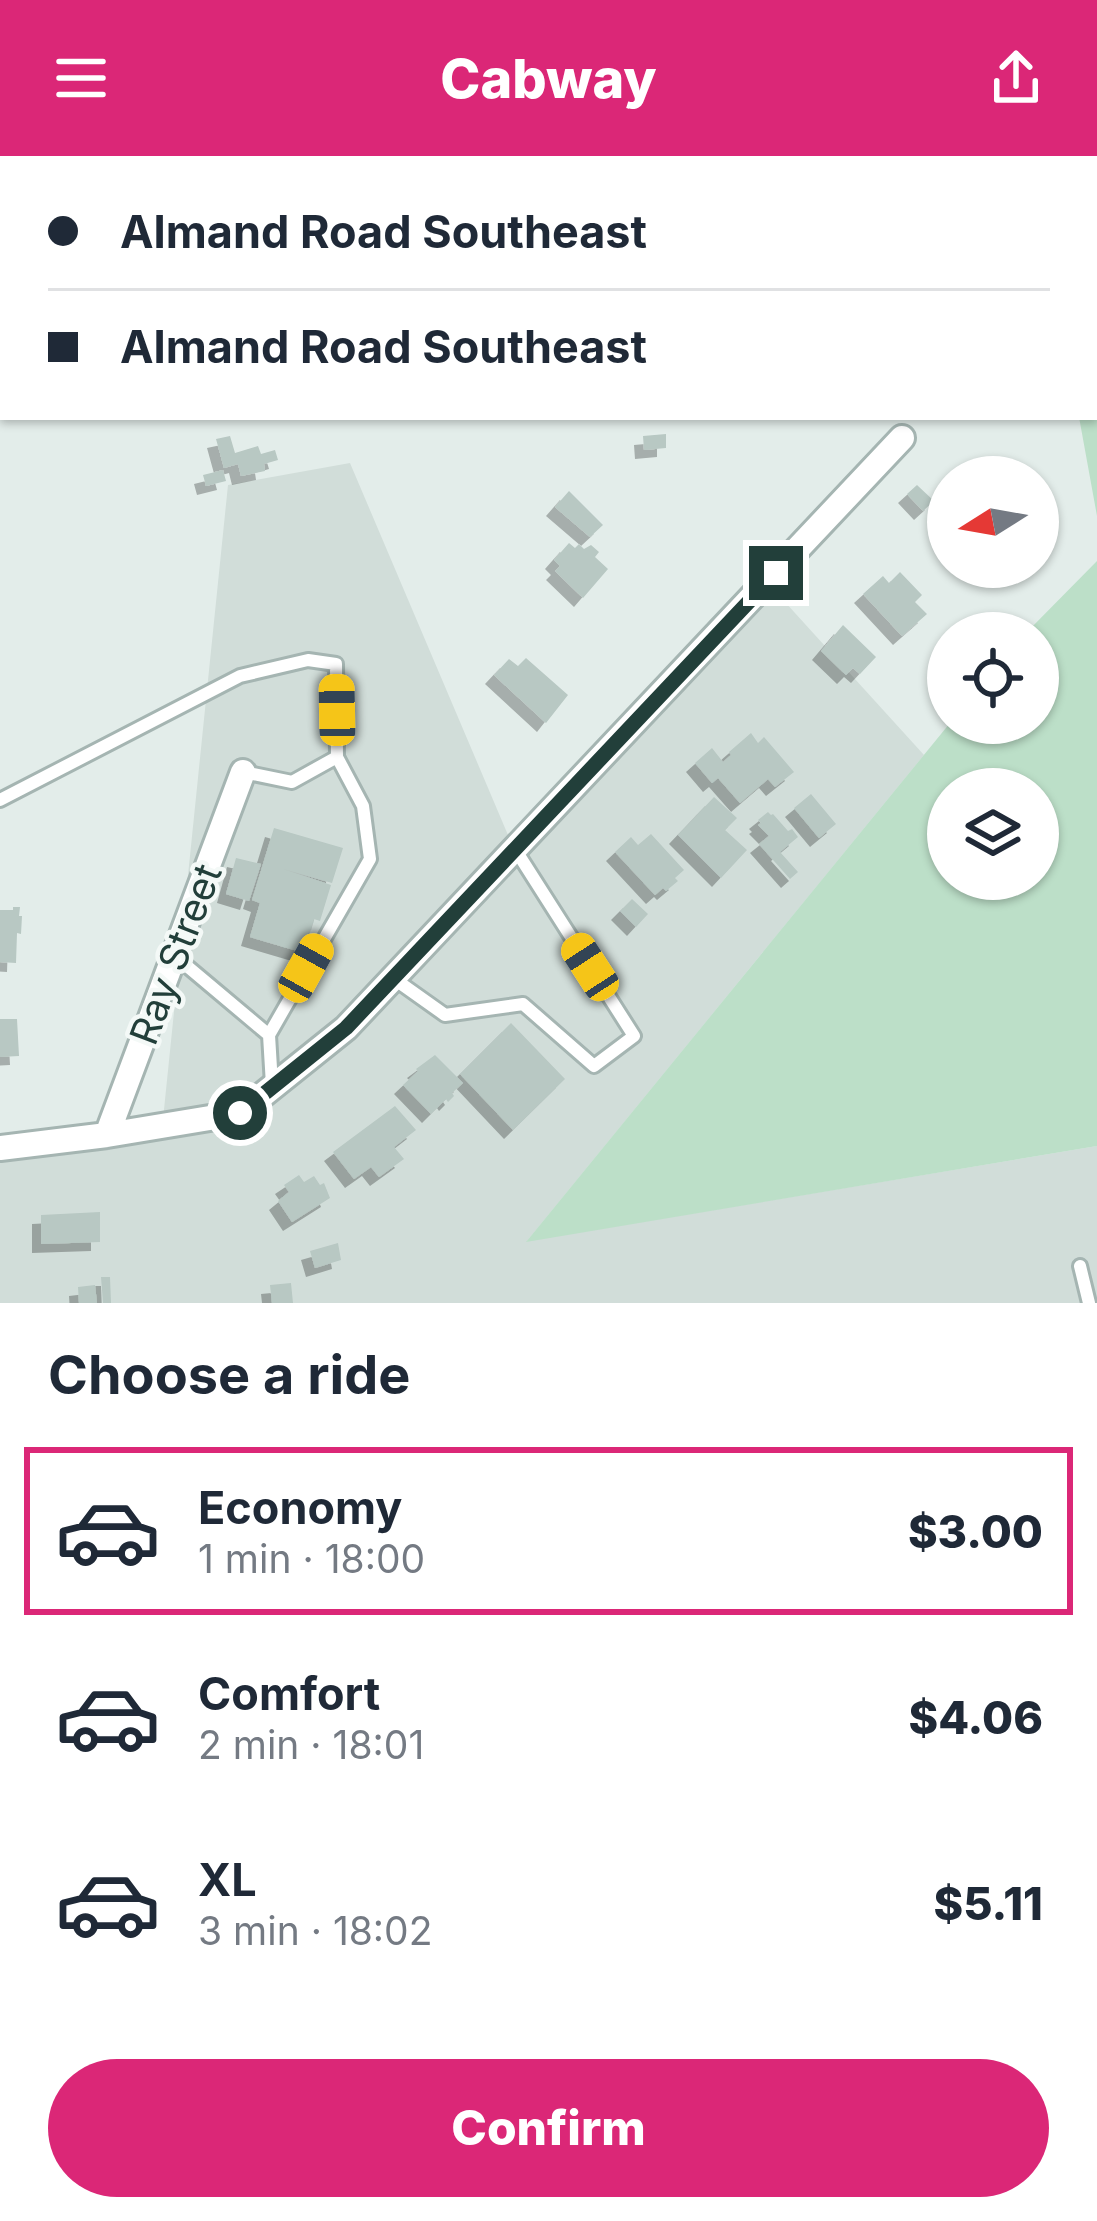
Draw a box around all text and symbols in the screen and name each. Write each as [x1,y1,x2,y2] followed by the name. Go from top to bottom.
[48,45,114,111] icon: menu
[983,45,1049,111] icon: share
[440,46,657,111] text: Cabway
[120,204,647,259] text: Almand Road Southeast
[120,319,647,374] text: Almand Road Southeast
[927,456,1059,588] north arrow
[927,456,1059,900] map controls
[749,546,803,600] route end
[927,612,1059,744] button: locate
[318,674,356,746] car
[927,768,1059,900] button: layers
[119,857,231,1051] street label: Ray Street
[555,927,625,1007] car
[273,928,339,1008] car
[213,1086,267,1140] route start
[48,1342,410,1407] text: Choose a ride
[54,1477,162,1585] icon: car
[198,1480,402,1535] text: Economy
[908,1504,1043,1559] text: $3.00
[198,1535,425,1582] text: 1 min · 18:00
[54,1663,162,1771] icon: car
[198,1666,380,1721] text: Comfort
[908,1690,1043,1745] text: $4.06
[198,1721,424,1768] text: 2 min · 18:01
[54,1849,162,1957] icon: car
[198,1852,257,1907] text: XL
[933,1876,1043,1931] text: $5.11
[198,1907,433,1954] text: 3 min · 18:02
[48,2059,1049,2197] button: Confirm

